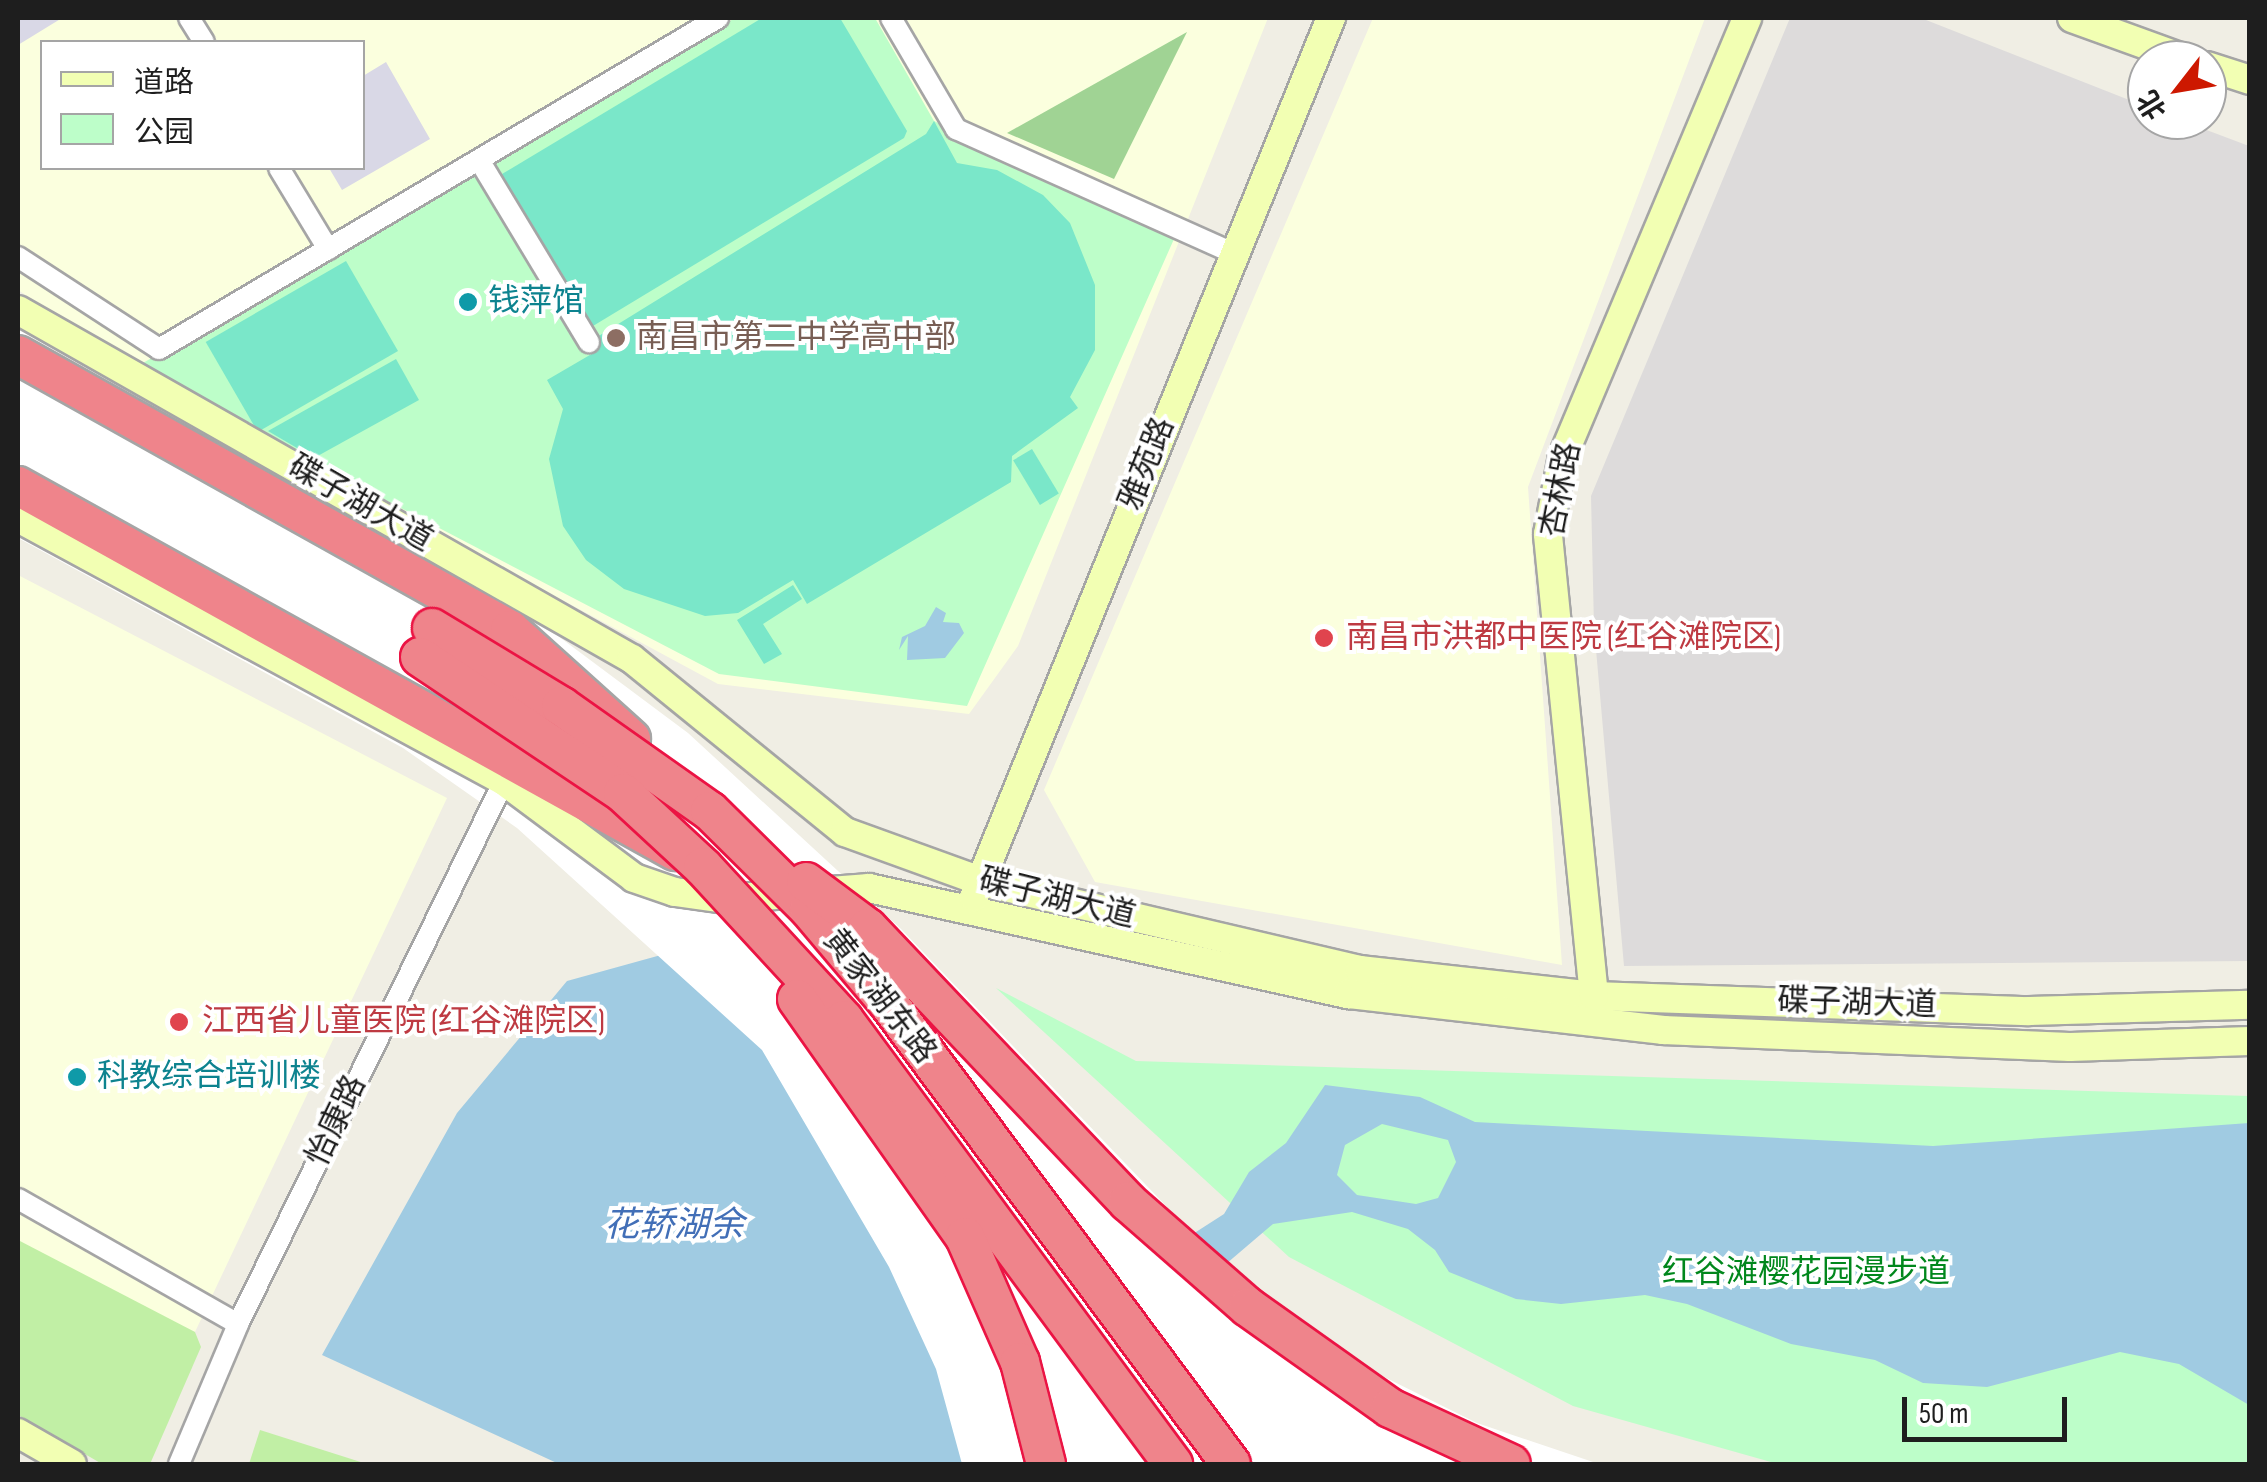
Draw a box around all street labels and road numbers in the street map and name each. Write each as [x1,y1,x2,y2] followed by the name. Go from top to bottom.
[1112,412,1184,516] street label: 雅苑路
[1534,439,1590,541] street label: 杏林路
[281,447,439,561] street label: 碟子湖大道
[975,861,1139,937] street label: 碟子湖大道
[815,922,943,1072] street label: 黄家湖东路
[1776,982,1938,1026] street label: 碟子湖大道
[299,1069,375,1173] street label: 怡康路

